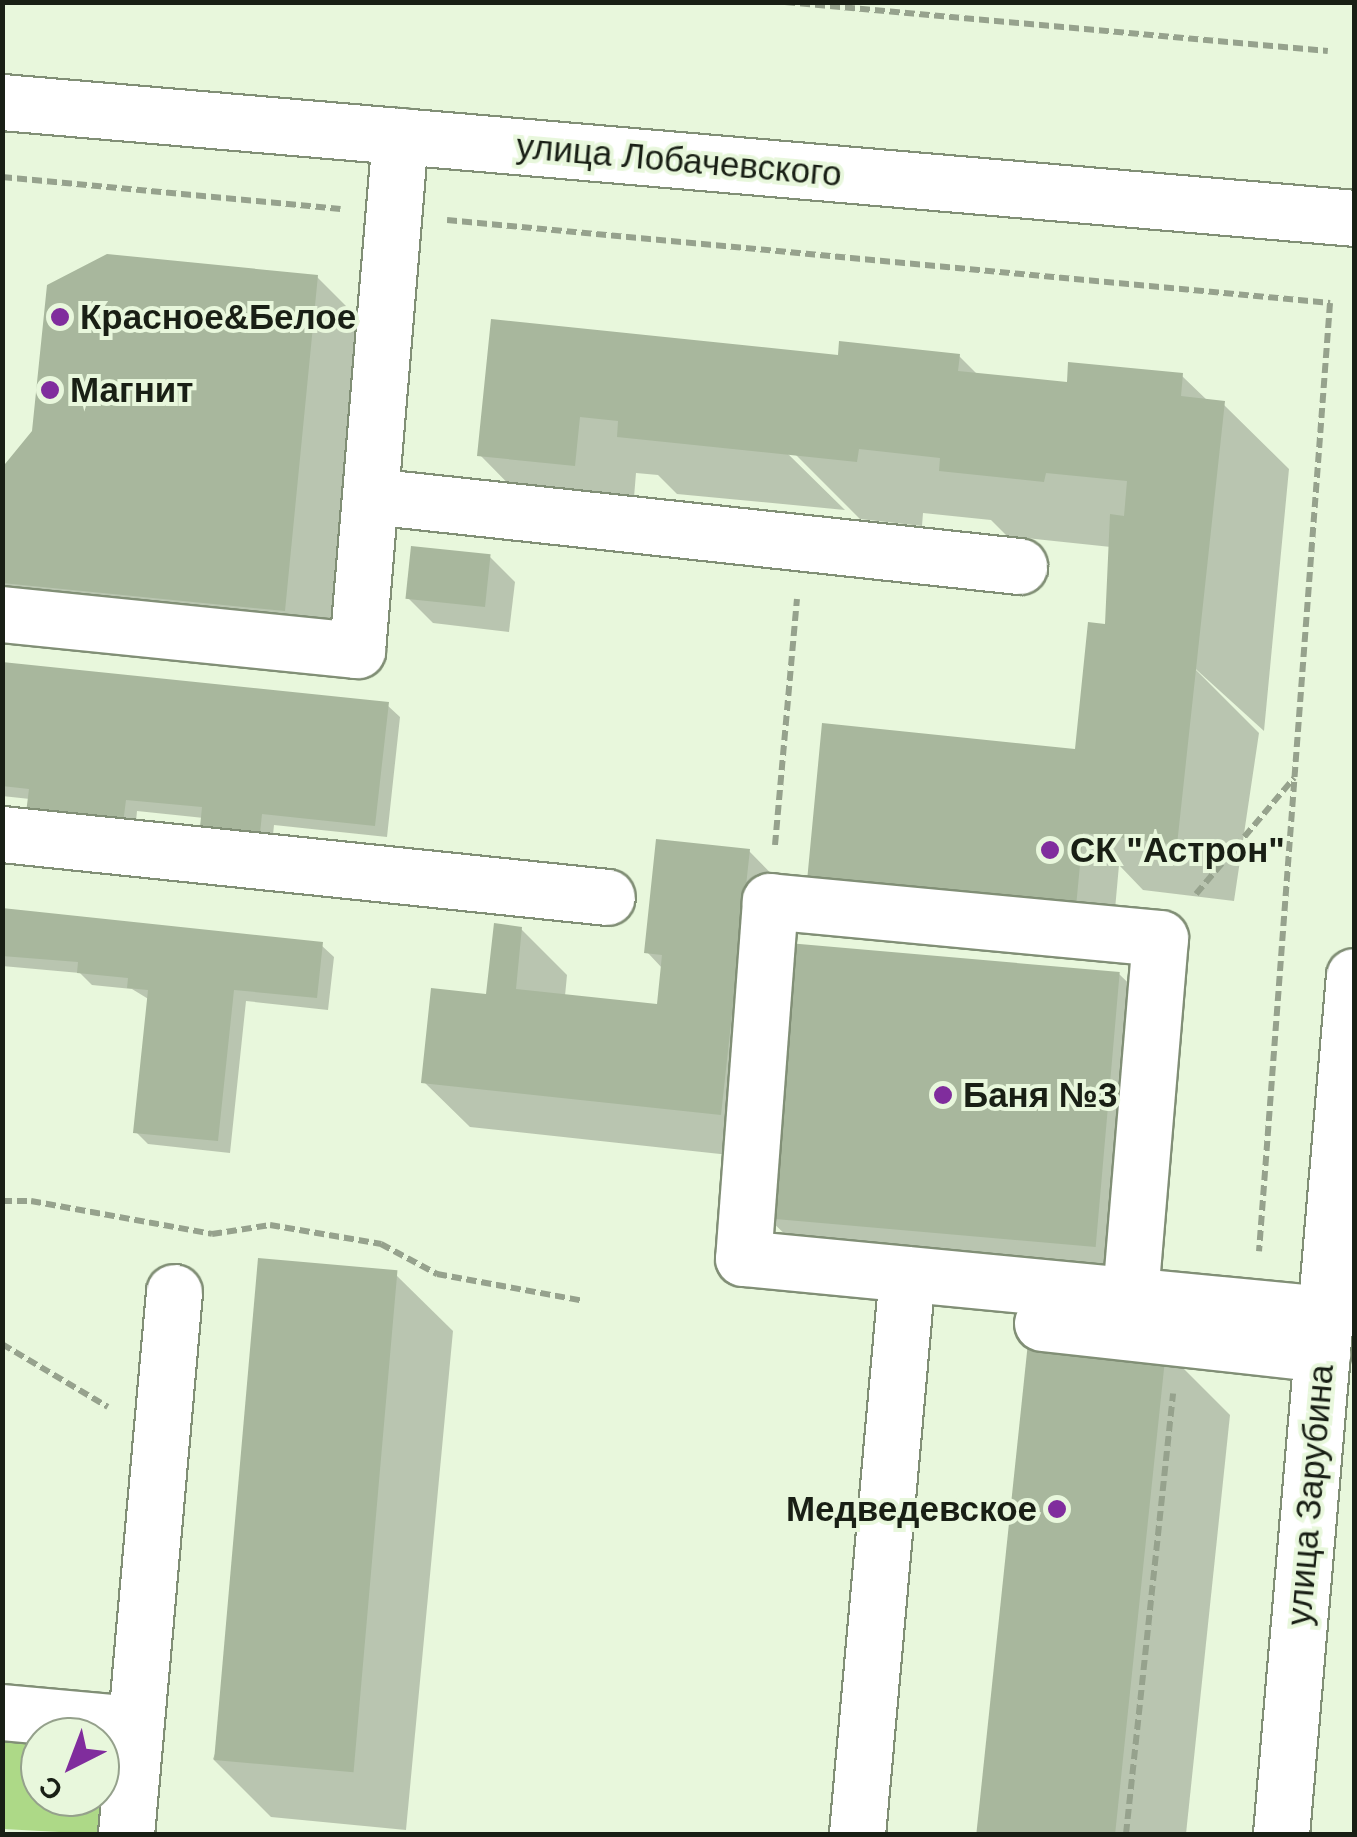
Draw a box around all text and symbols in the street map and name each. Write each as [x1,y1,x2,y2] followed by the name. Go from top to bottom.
[515,125,843,195] street label: улица Лобачевского
[80,296,356,338] place label: Красное&Белое
[49,306,71,328] marker: Красное&Белое
[70,369,193,411] place label: Магнит
[39,379,61,401] marker: Магнит
[1070,829,1285,871] place label: СК "Астрон"
[1039,839,1061,861] marker: СК "Астрон"
[963,1074,1117,1116] place label: Баня №3
[932,1084,954,1106] marker: Баня №3
[1278,1363,1342,1627] street label: улица Зарубина
[786,1488,1037,1530] place label: Медведевское
[1046,1498,1068,1520] marker: Медведевское
[20,1717,120,1817] north arrow
[33,1770,69,1806] text: С

